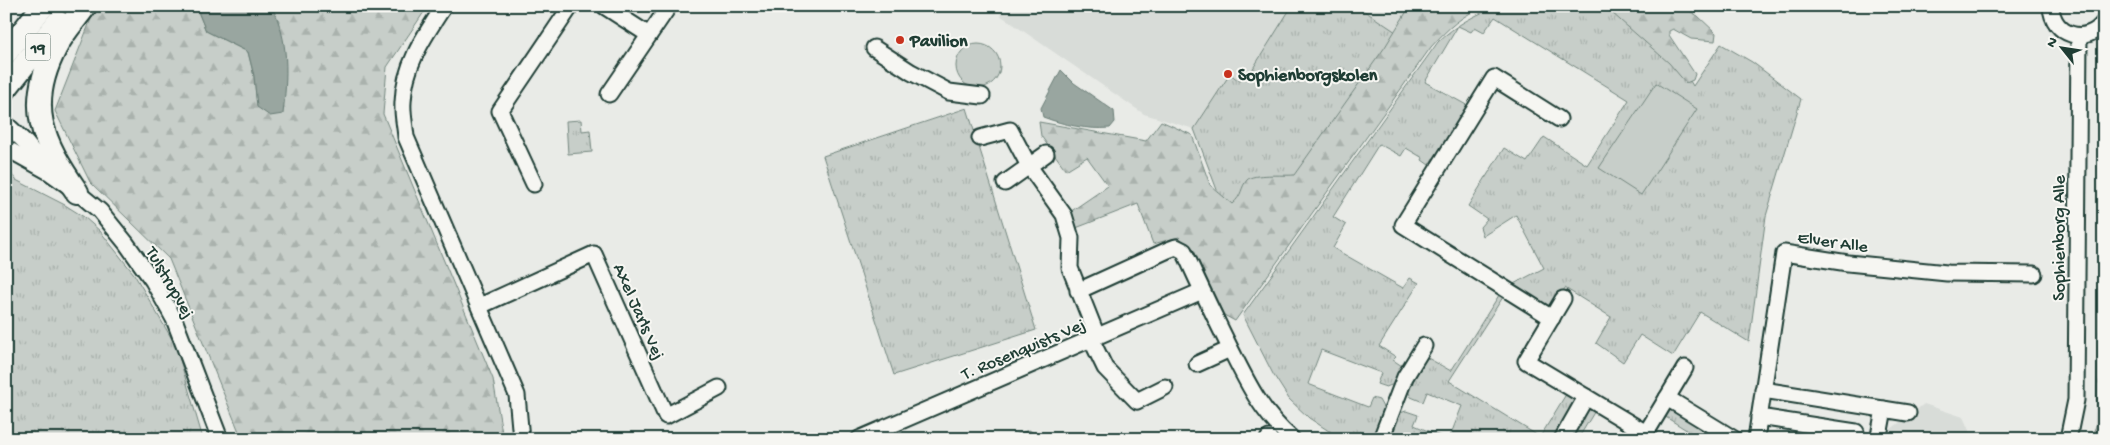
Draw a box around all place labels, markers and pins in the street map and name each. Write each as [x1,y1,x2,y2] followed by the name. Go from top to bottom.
[909,32,968,53] place label: Pavilion
[894,34,906,46] marker: Pavilion
[1238,66,1378,87] place label: Sophienborgskolen
[1222,68,1234,80] marker: Sophienborgskolen

